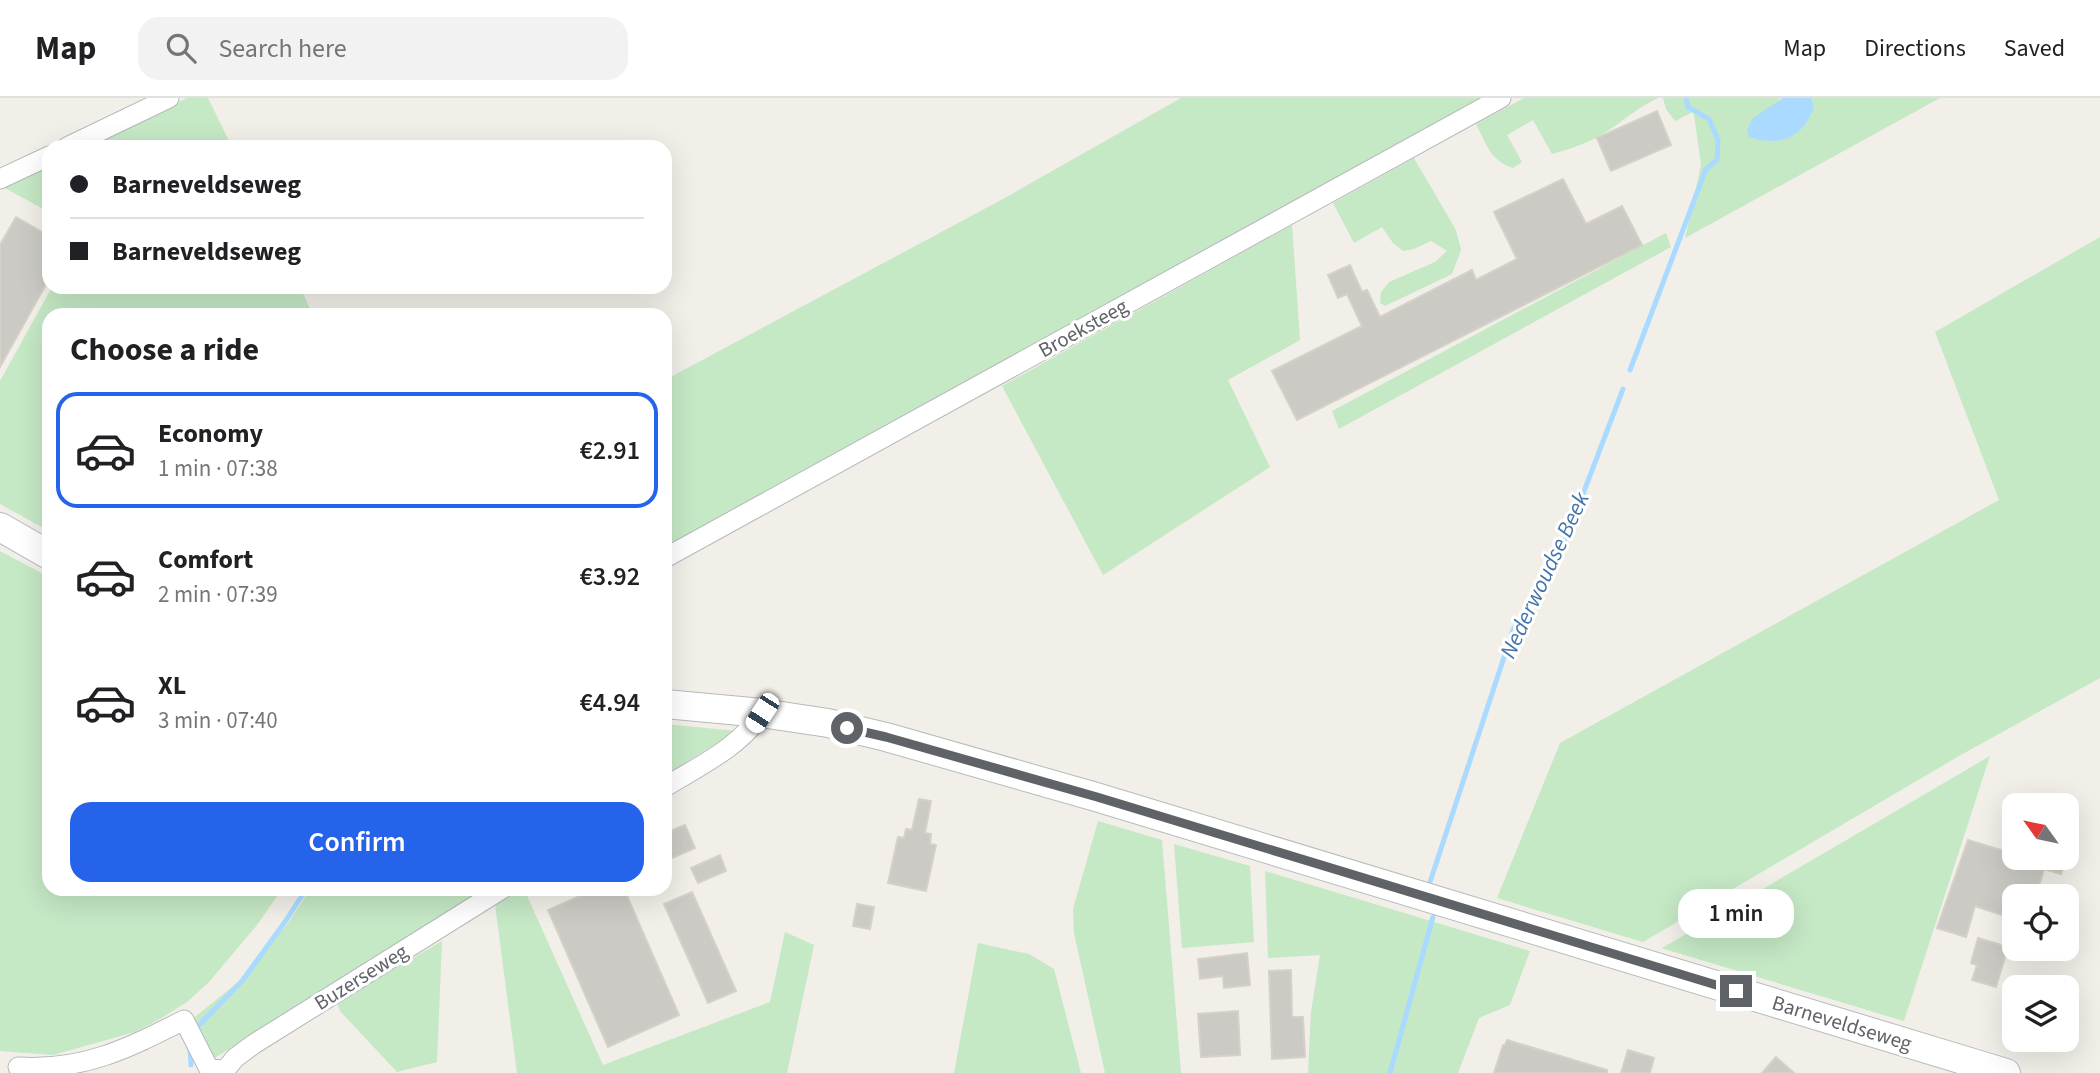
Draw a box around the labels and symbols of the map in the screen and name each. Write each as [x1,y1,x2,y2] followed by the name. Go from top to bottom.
[1033,291,1133,365] street label: Broeksteeg
[1491,486,1598,664] water label: Nederwoudse Beek
[742,690,783,736] car
[831,712,863,744] route start
[2002,793,2079,870] north arrow
[1678,890,1794,938] callout: 1 min
[308,936,414,1018] street label: Buzerseweg
[1720,975,1752,1007] route end
[1769,988,1916,1059] street label: Barneveldseweg

